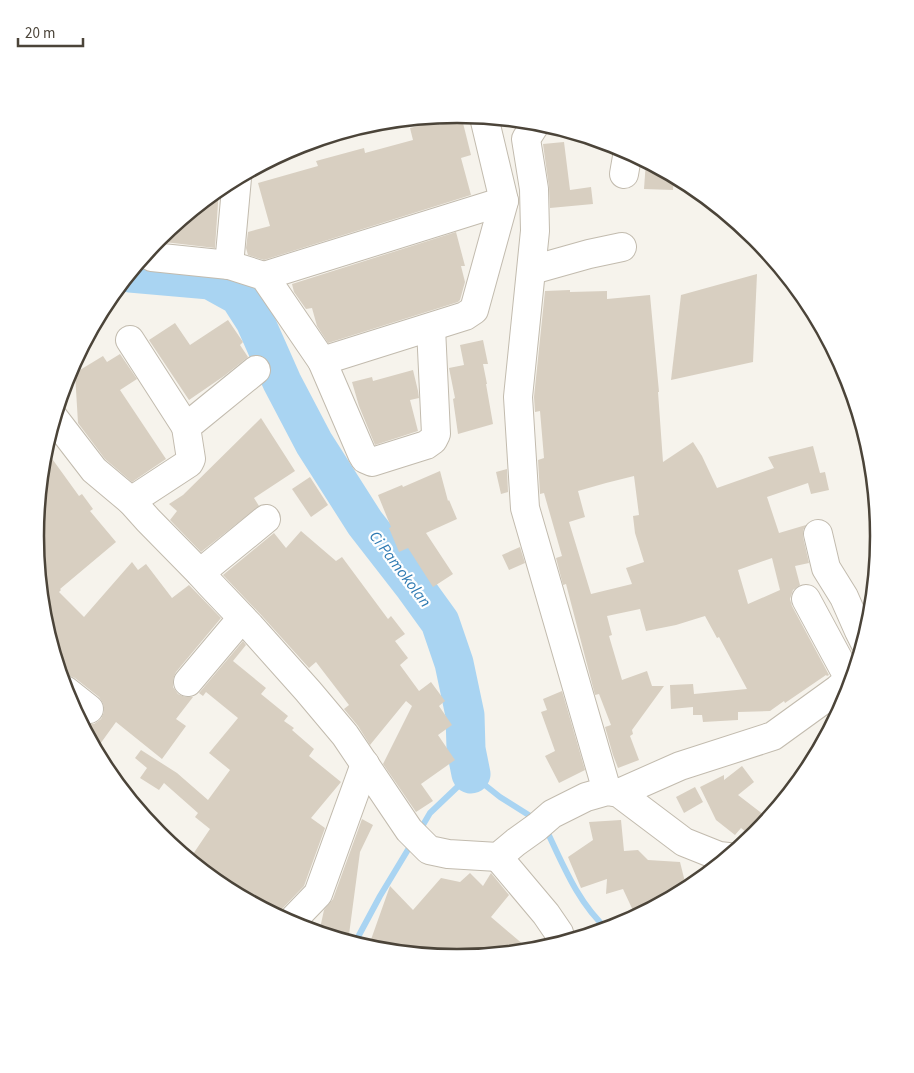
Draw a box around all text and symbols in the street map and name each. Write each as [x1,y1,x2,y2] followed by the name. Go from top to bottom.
[18,15,82,47] scale bar
[25,23,55,44] text: 20 m
[364,526,436,612] water label: Ci Pamokolan

